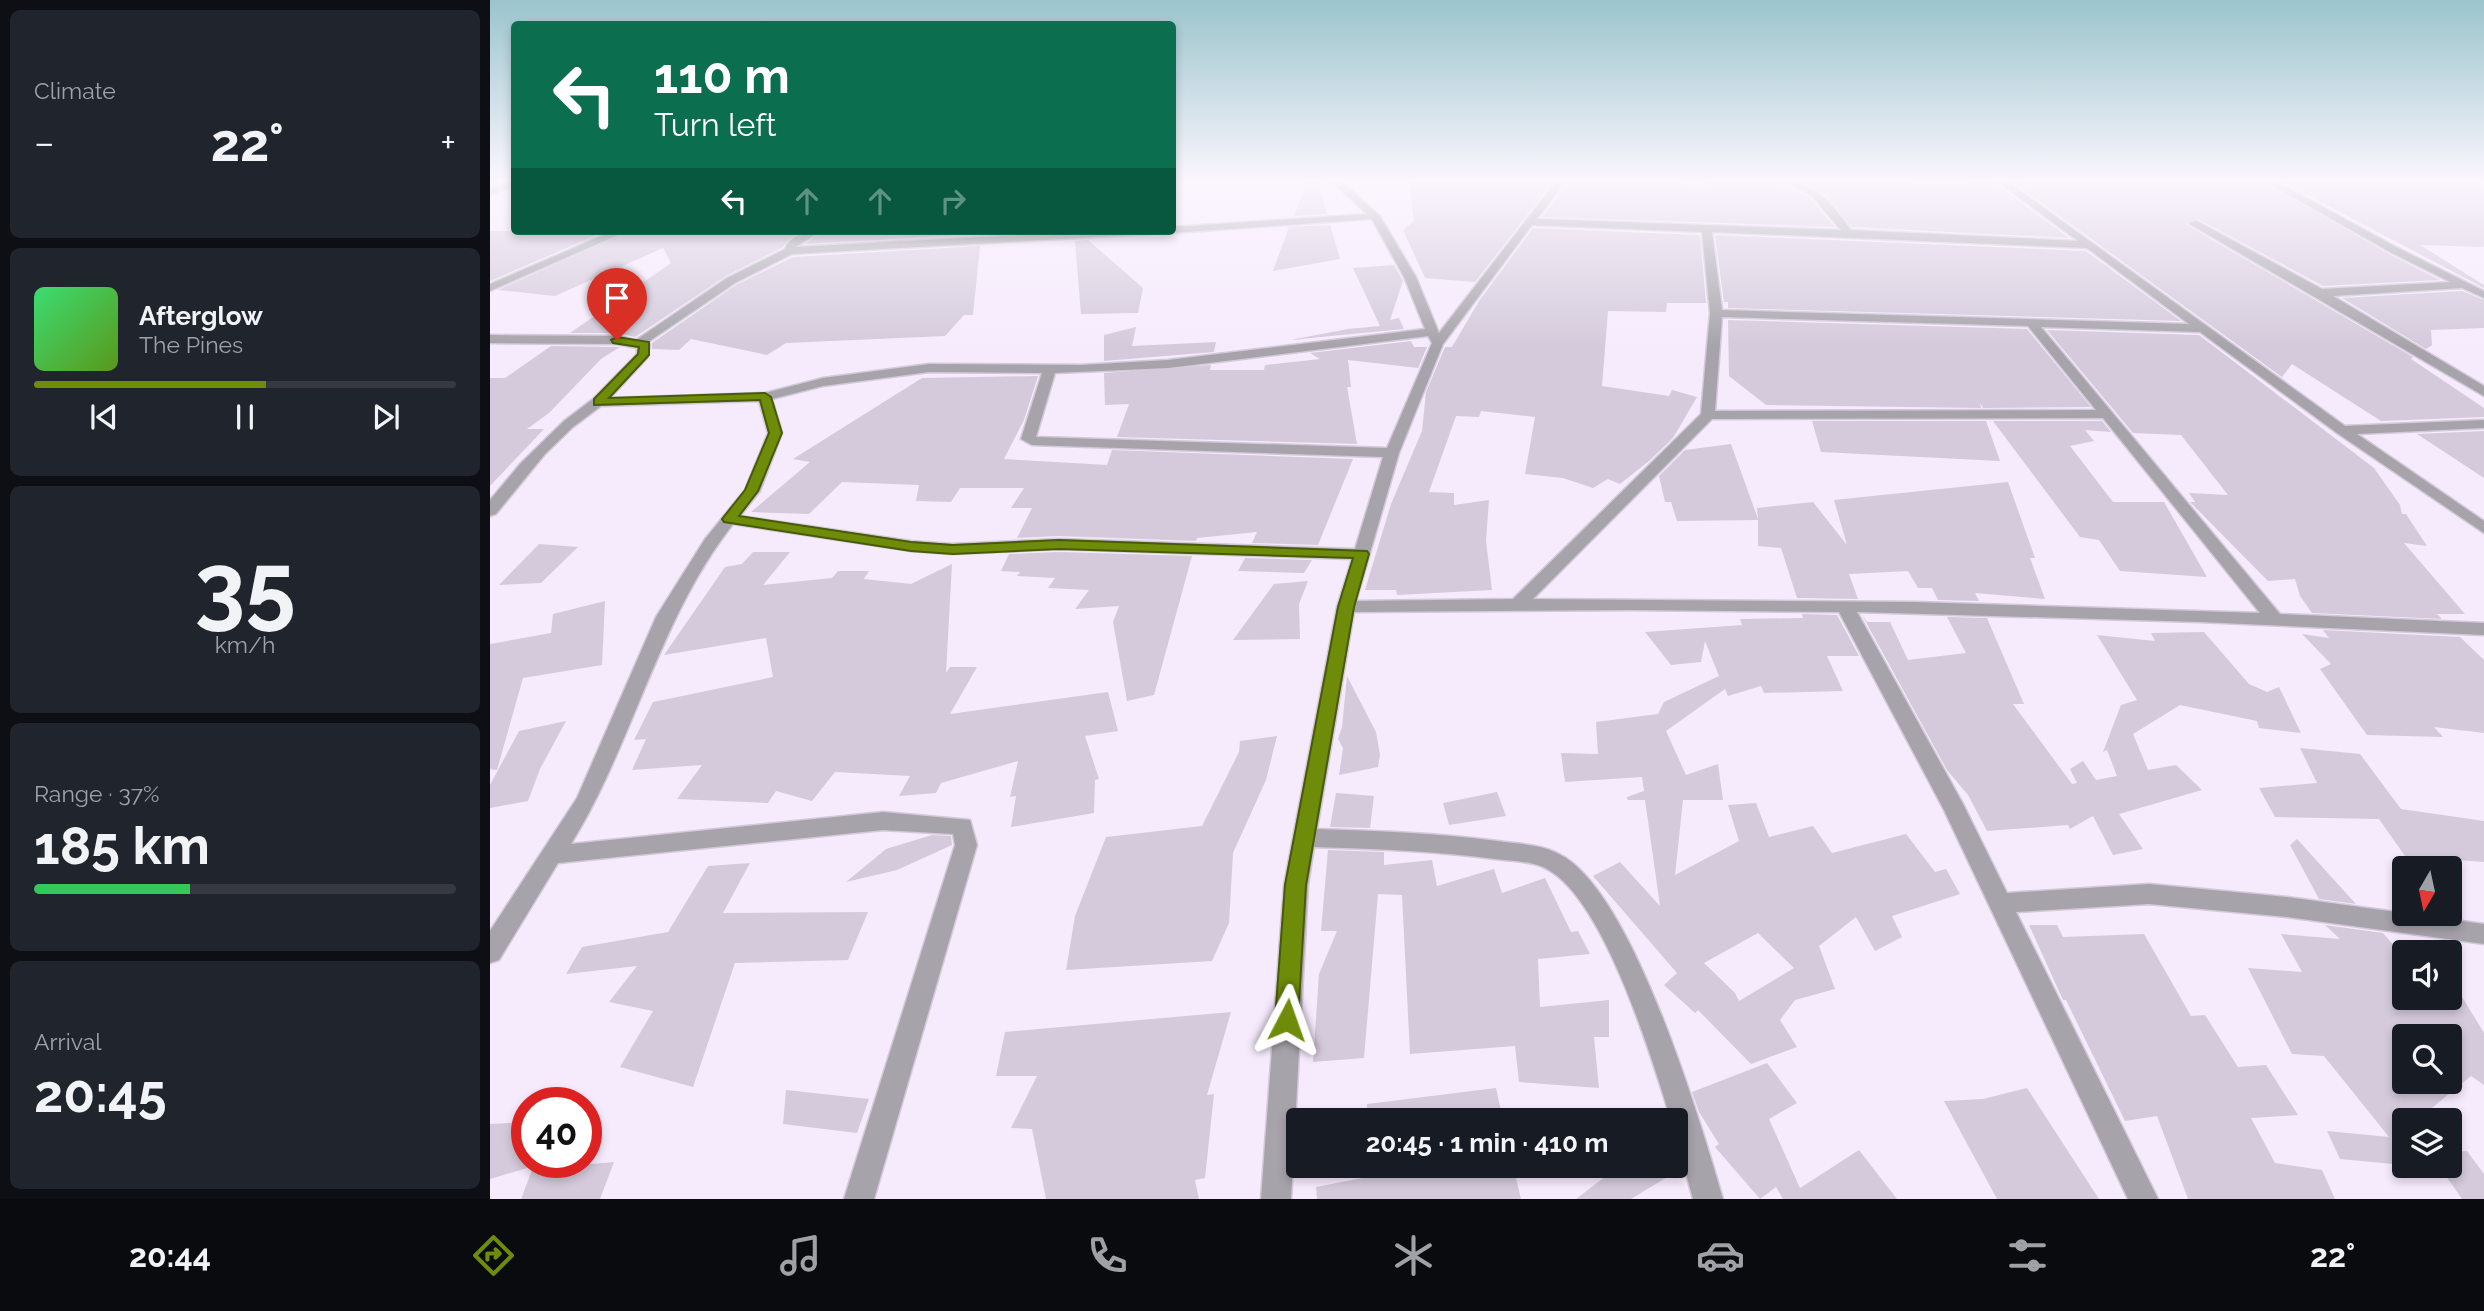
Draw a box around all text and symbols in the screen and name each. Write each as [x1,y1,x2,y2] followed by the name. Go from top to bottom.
[654,47,790,104] text: 110 m
[539,49,630,140] icon: left
[34,77,116,104] text: Climate
[654,106,776,143] text: Turn left
[211,112,284,173] text: 22°
[34,120,54,165] text: −
[440,120,456,165] text: +
[715,182,753,220] icon: left
[788,182,826,220] icon: ahead
[861,182,899,220] icon: ahead
[934,182,972,220] icon: right
[587,268,647,340] pin
[598,279,636,317] icon: arrive
[139,301,263,331] text: Afterglow
[139,331,243,358] text: The Pines
[85,398,123,436] icon: previous
[226,398,264,436] icon: pause
[367,398,405,436] icon: next
[194,532,296,639] text: 35
[215,631,275,658] text: km/h
[34,780,159,807] text: Range · 37%
[34,815,210,876] text: 185 km
[2392,856,2462,926] north arrow
[2392,856,2462,1178] map controls
[2392,940,2462,1010] button: sound
[1250,983,1324,1057] position arrow
[2392,1024,2462,1094] button: search
[34,1028,101,1055] text: Arrival
[34,1063,167,1124] text: 20:45
[511,1087,602,1178] speed limit sign: 40
[2392,1108,2462,1178] button: layers
[1366,1128,1608,1158] text: 20:45 · 1 min · 410 m
[469,1231,518,1280] icon: directions
[776,1231,825,1280] icon: music
[1083,1231,1132,1280] icon: phone
[1389,1231,1438,1280] icon: climate
[1696,1231,1745,1280] icon: car
[2003,1231,2052,1280] icon: filters
[129,1237,211,1274] text: 20:44
[2310,1237,2355,1274] text: 22°

